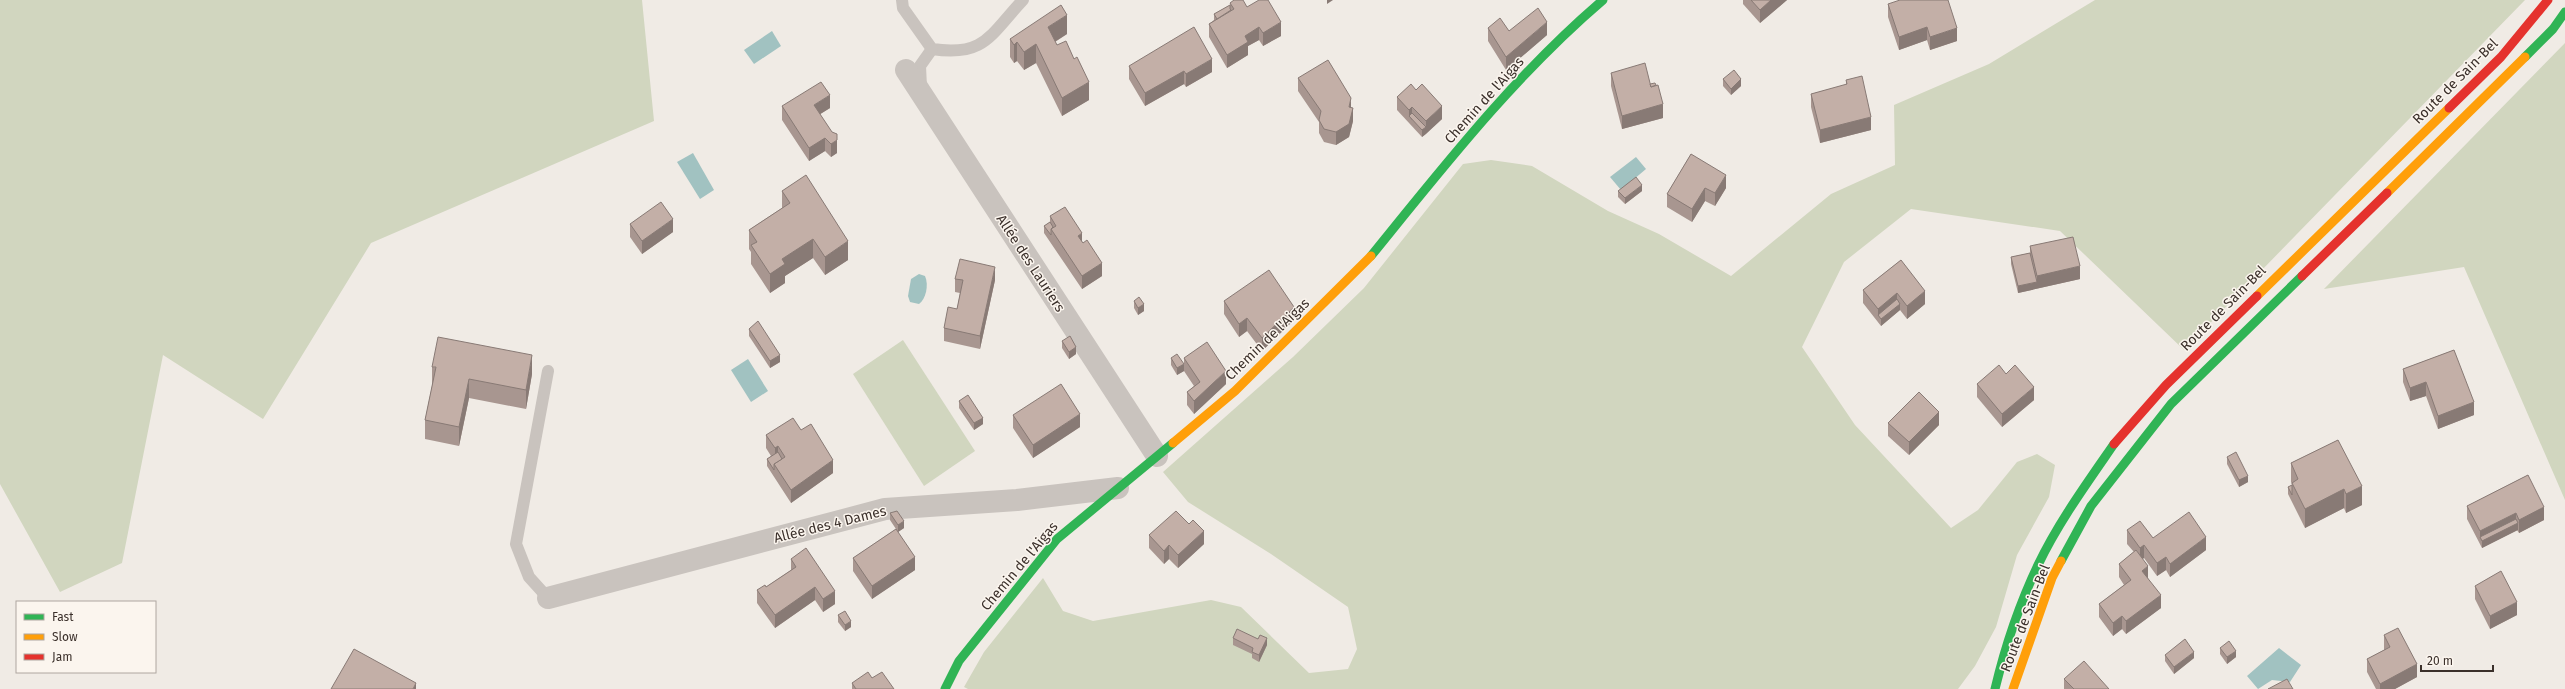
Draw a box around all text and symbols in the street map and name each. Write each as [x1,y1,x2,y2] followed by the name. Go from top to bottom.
[2409,35,2502,128] street label: Route de Sain-Bel
[1441,53,1528,147] street label: Chemin de l'Aigas
[993,211,1069,316] street label: Allée des Lauriers
[2177,262,2270,355] street label: Route de Sain-Bel
[1222,295,1313,384] street label: Chemin de l'Aigas
[772,502,889,547] street label: Allée des 4 Dames
[977,518,1062,614] street label: Chemin de l'Aigas
[1997,562,2054,674] street label: Route de Sain-Bel
[16,601,156,673] legend
[52,610,74,624] text: Fast
[52,630,78,644] text: Slow
[2421,647,2493,673] scale bar
[52,650,72,664] text: Jam
[2427,654,2453,668] text: 20 m

